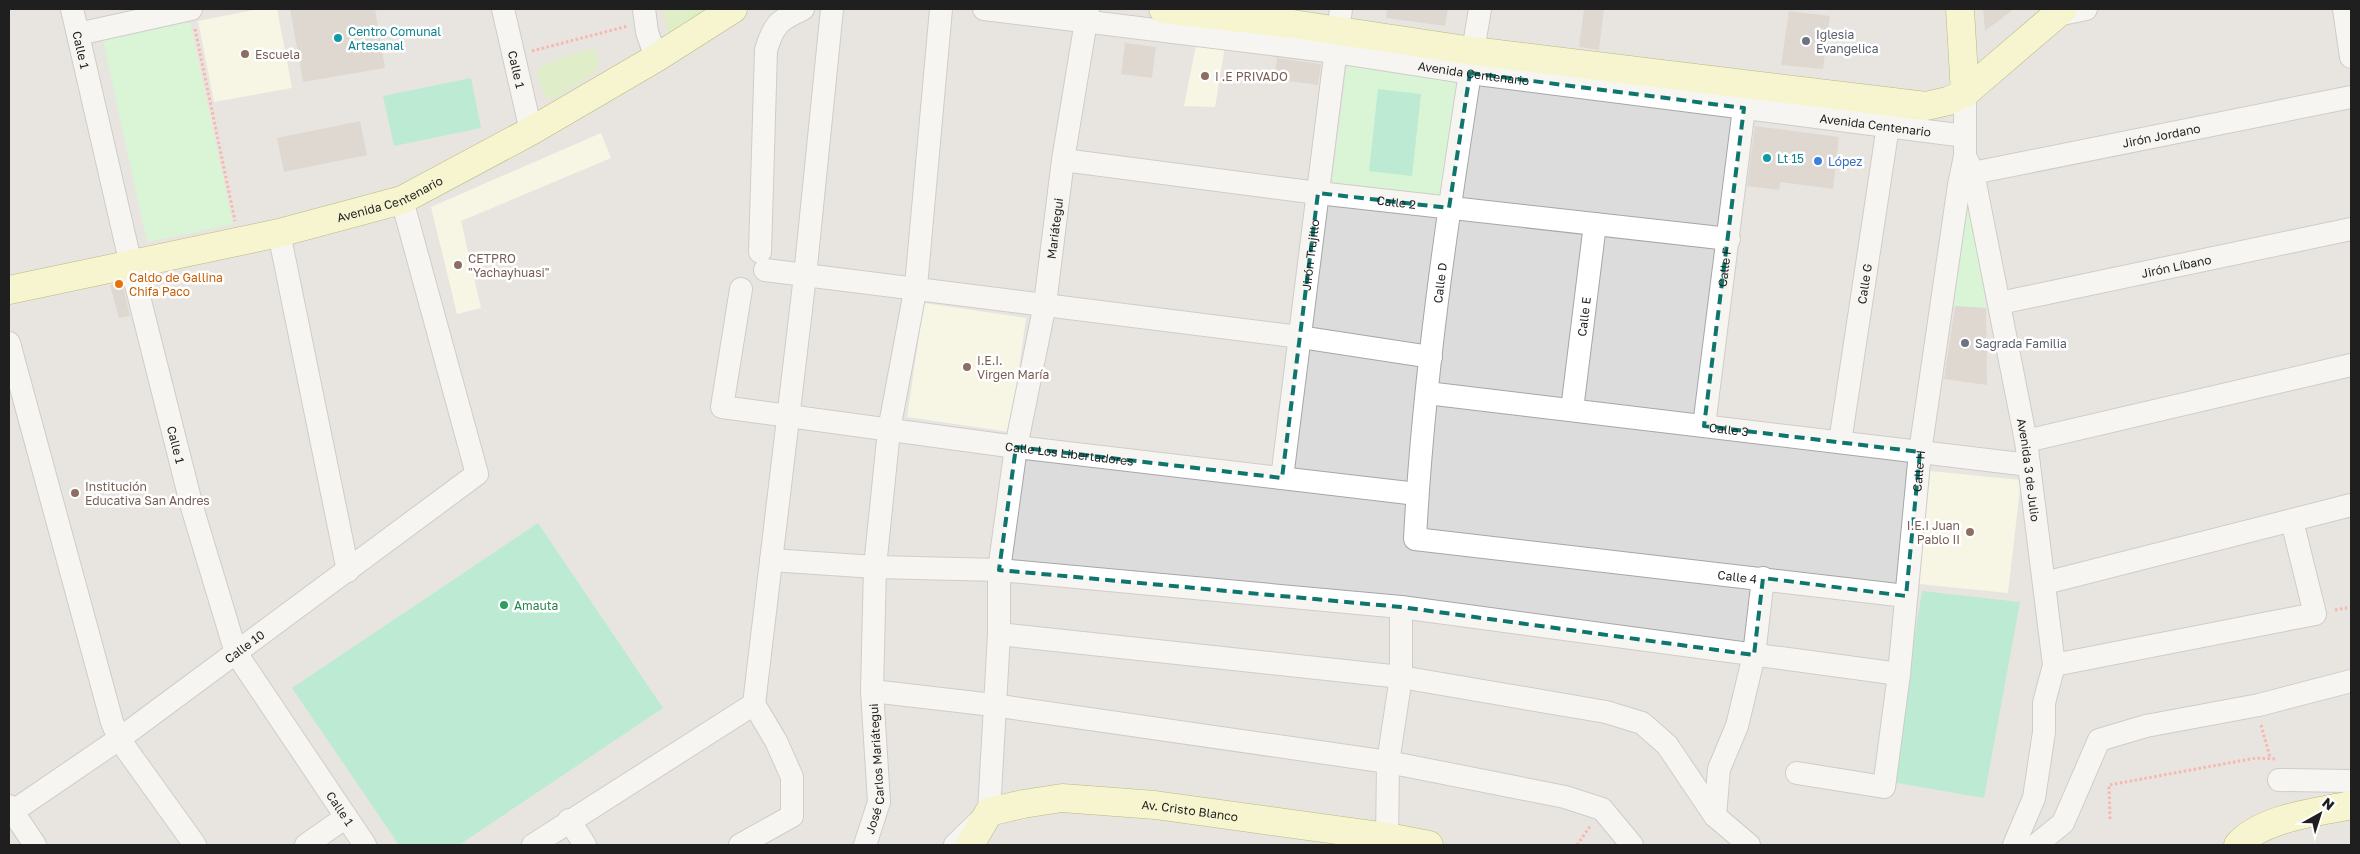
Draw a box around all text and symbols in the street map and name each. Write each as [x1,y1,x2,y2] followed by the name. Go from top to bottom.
[348,24,441,53] place label: Centro Comunal Artesanal
[1816,27,1878,56] place label: Iglesia Evangelica
[70,30,93,70] street label: Calle 1
[332,32,344,44] marker: Centro Comunal Artesanal
[1800,35,1812,47] marker: Iglesia Evangelica
[255,47,300,62] place label: Escuela
[239,48,251,60] marker: Escuela
[505,49,529,90] street label: Calle 1
[1417,58,1530,88] street label: Avenida Centenario
[1215,69,1288,84] place label: I .E PRIVADO
[1199,70,1211,82] marker: I .E PRIVADO
[1819,110,1932,139] street label: Avenida Centenario
[2121,120,2202,150] street label: Jirón Jordano
[1777,151,1804,166] place label: Lt 15
[1761,152,1773,164] marker: Lt 15
[1828,154,1862,169] place label: López
[1812,155,1824,167] marker: López
[335,172,445,225] street label: Avenida Centenario
[1376,192,1417,211] street label: Calle 2
[1043,197,1066,260] street label: Mariátegui
[1298,218,1322,291] street label: Jirón Trujillo
[1714,247,1734,288] street label: Calle F
[468,251,549,280] place label: CETPRO "Yachayhuasi"
[2140,251,2212,281] street label: Jirón Líbano
[452,259,464,271] marker: CETPRO "Yachayhuasi"
[1430,262,1450,304] street label: Calle D
[1854,262,1875,305] street label: Calle G
[129,270,223,299] place label: Caldo de Gallina Chifa Paco
[113,278,125,290] marker: Caldo de Gallina Chifa Paco
[1574,296,1593,337] street label: Calle E
[1975,336,2067,351] place label: Sagrada Familia
[1959,337,1971,349] marker: Sagrada Familia
[977,353,1049,382] place label: I.E.I. Virgen María
[961,361,973,373] marker: I.E.I. Virgen María
[2014,417,2044,522] street label: Avenida 3 de Julio
[1708,419,1749,439] street label: Calle 3
[164,424,188,465] street label: Calle 1
[1004,438,1134,468] street label: Calle Los Libertadores
[1909,450,1928,492] street label: Calle H
[85,479,210,508] place label: Institución Educativa San Andres
[69,487,81,499] marker: Institución Educativa San Andres
[1907,518,1960,547] place label: I.E.I Juan Pablo II
[1964,526,1976,538] marker: I.E.I Juan Pablo II
[1717,567,1758,586] street label: Calle 4
[514,598,558,613] place label: Amauta
[498,599,510,611] marker: Amauta
[221,627,267,666] street label: Calle 10
[862,703,887,836] street label: José Carlos Mariátegui
[324,788,357,829] street label: Calle 1
[2295,789,2345,839] north arrow
[2319,794,2338,813] text: N
[1141,797,1239,824] street label: Av. Cristo Blanco

